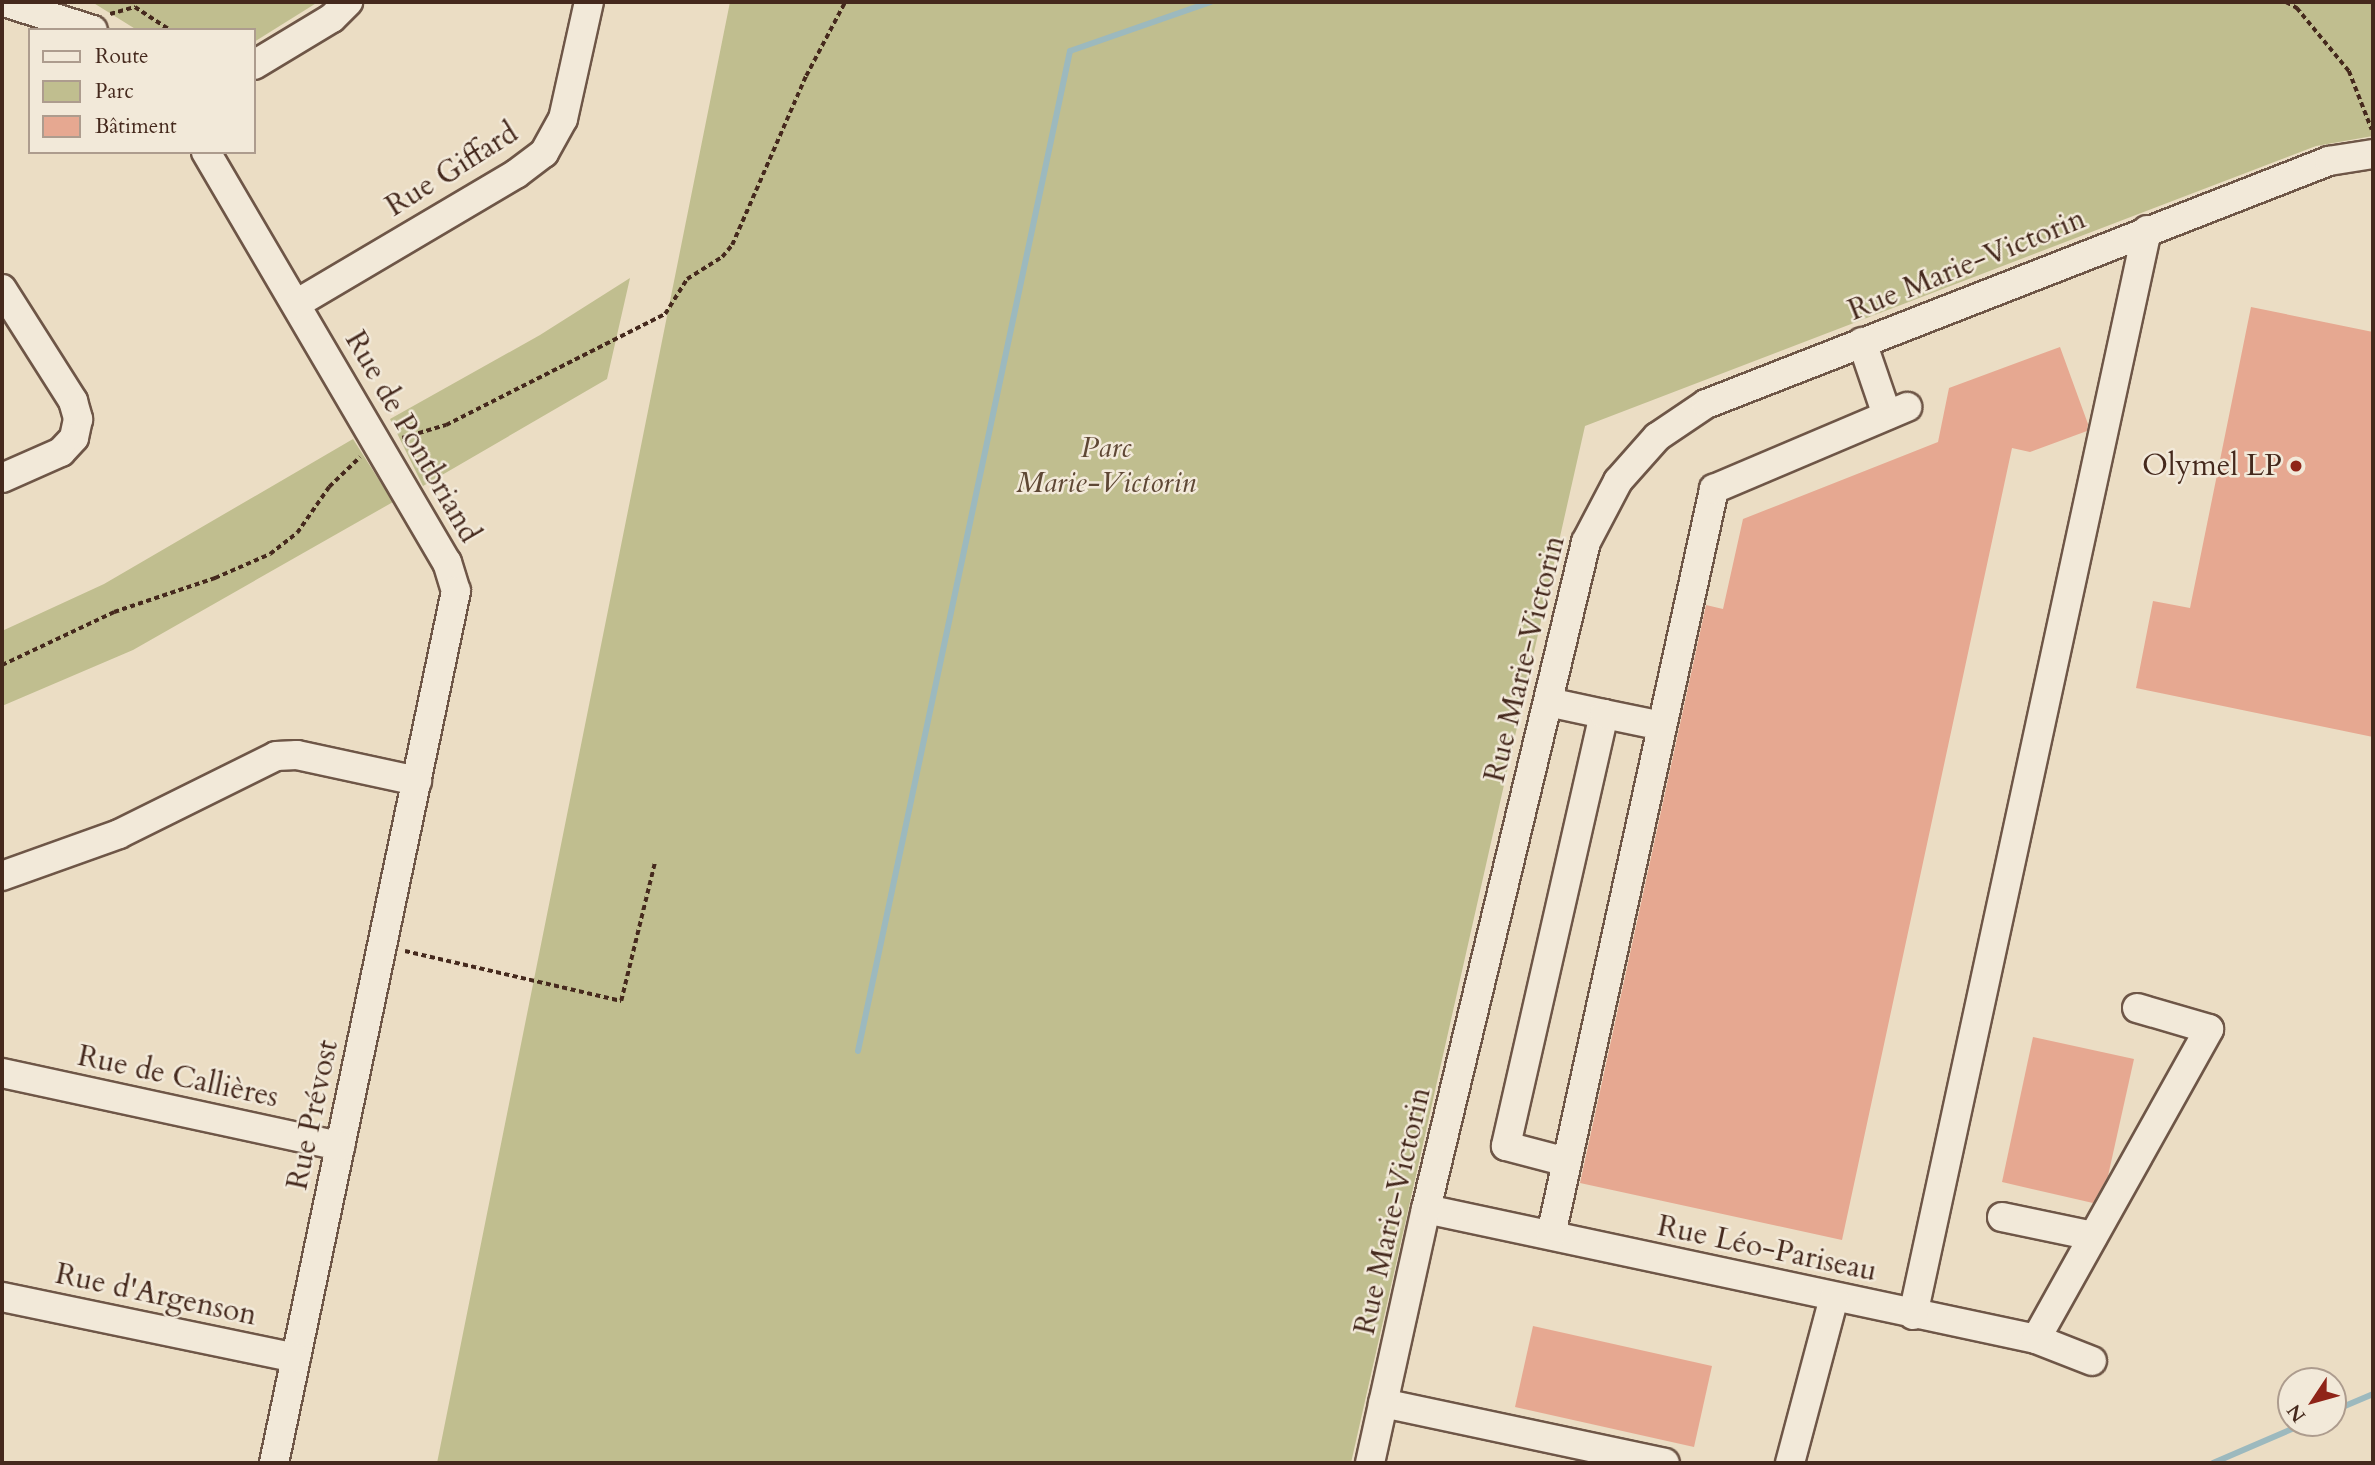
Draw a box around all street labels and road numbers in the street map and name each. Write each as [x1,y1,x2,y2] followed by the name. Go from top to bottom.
[379,115,525,225] street label: Rue Giffard
[1843,201,2091,329] street label: Rue Marie-Victorin
[337,325,487,549] street label: Rue de Pontbriand
[1477,532,1573,786] street label: Rue Marie-Victorin
[280,1037,346,1193] street label: Rue Prévost
[74,1038,282,1116] street label: Rue de Callières
[1347,1084,1439,1338] street label: Rue Marie-Victorin
[1654,1208,1880,1290] street label: Rue Léo-Pariseau
[52,1256,260,1334] street label: Rue d'Argenson

